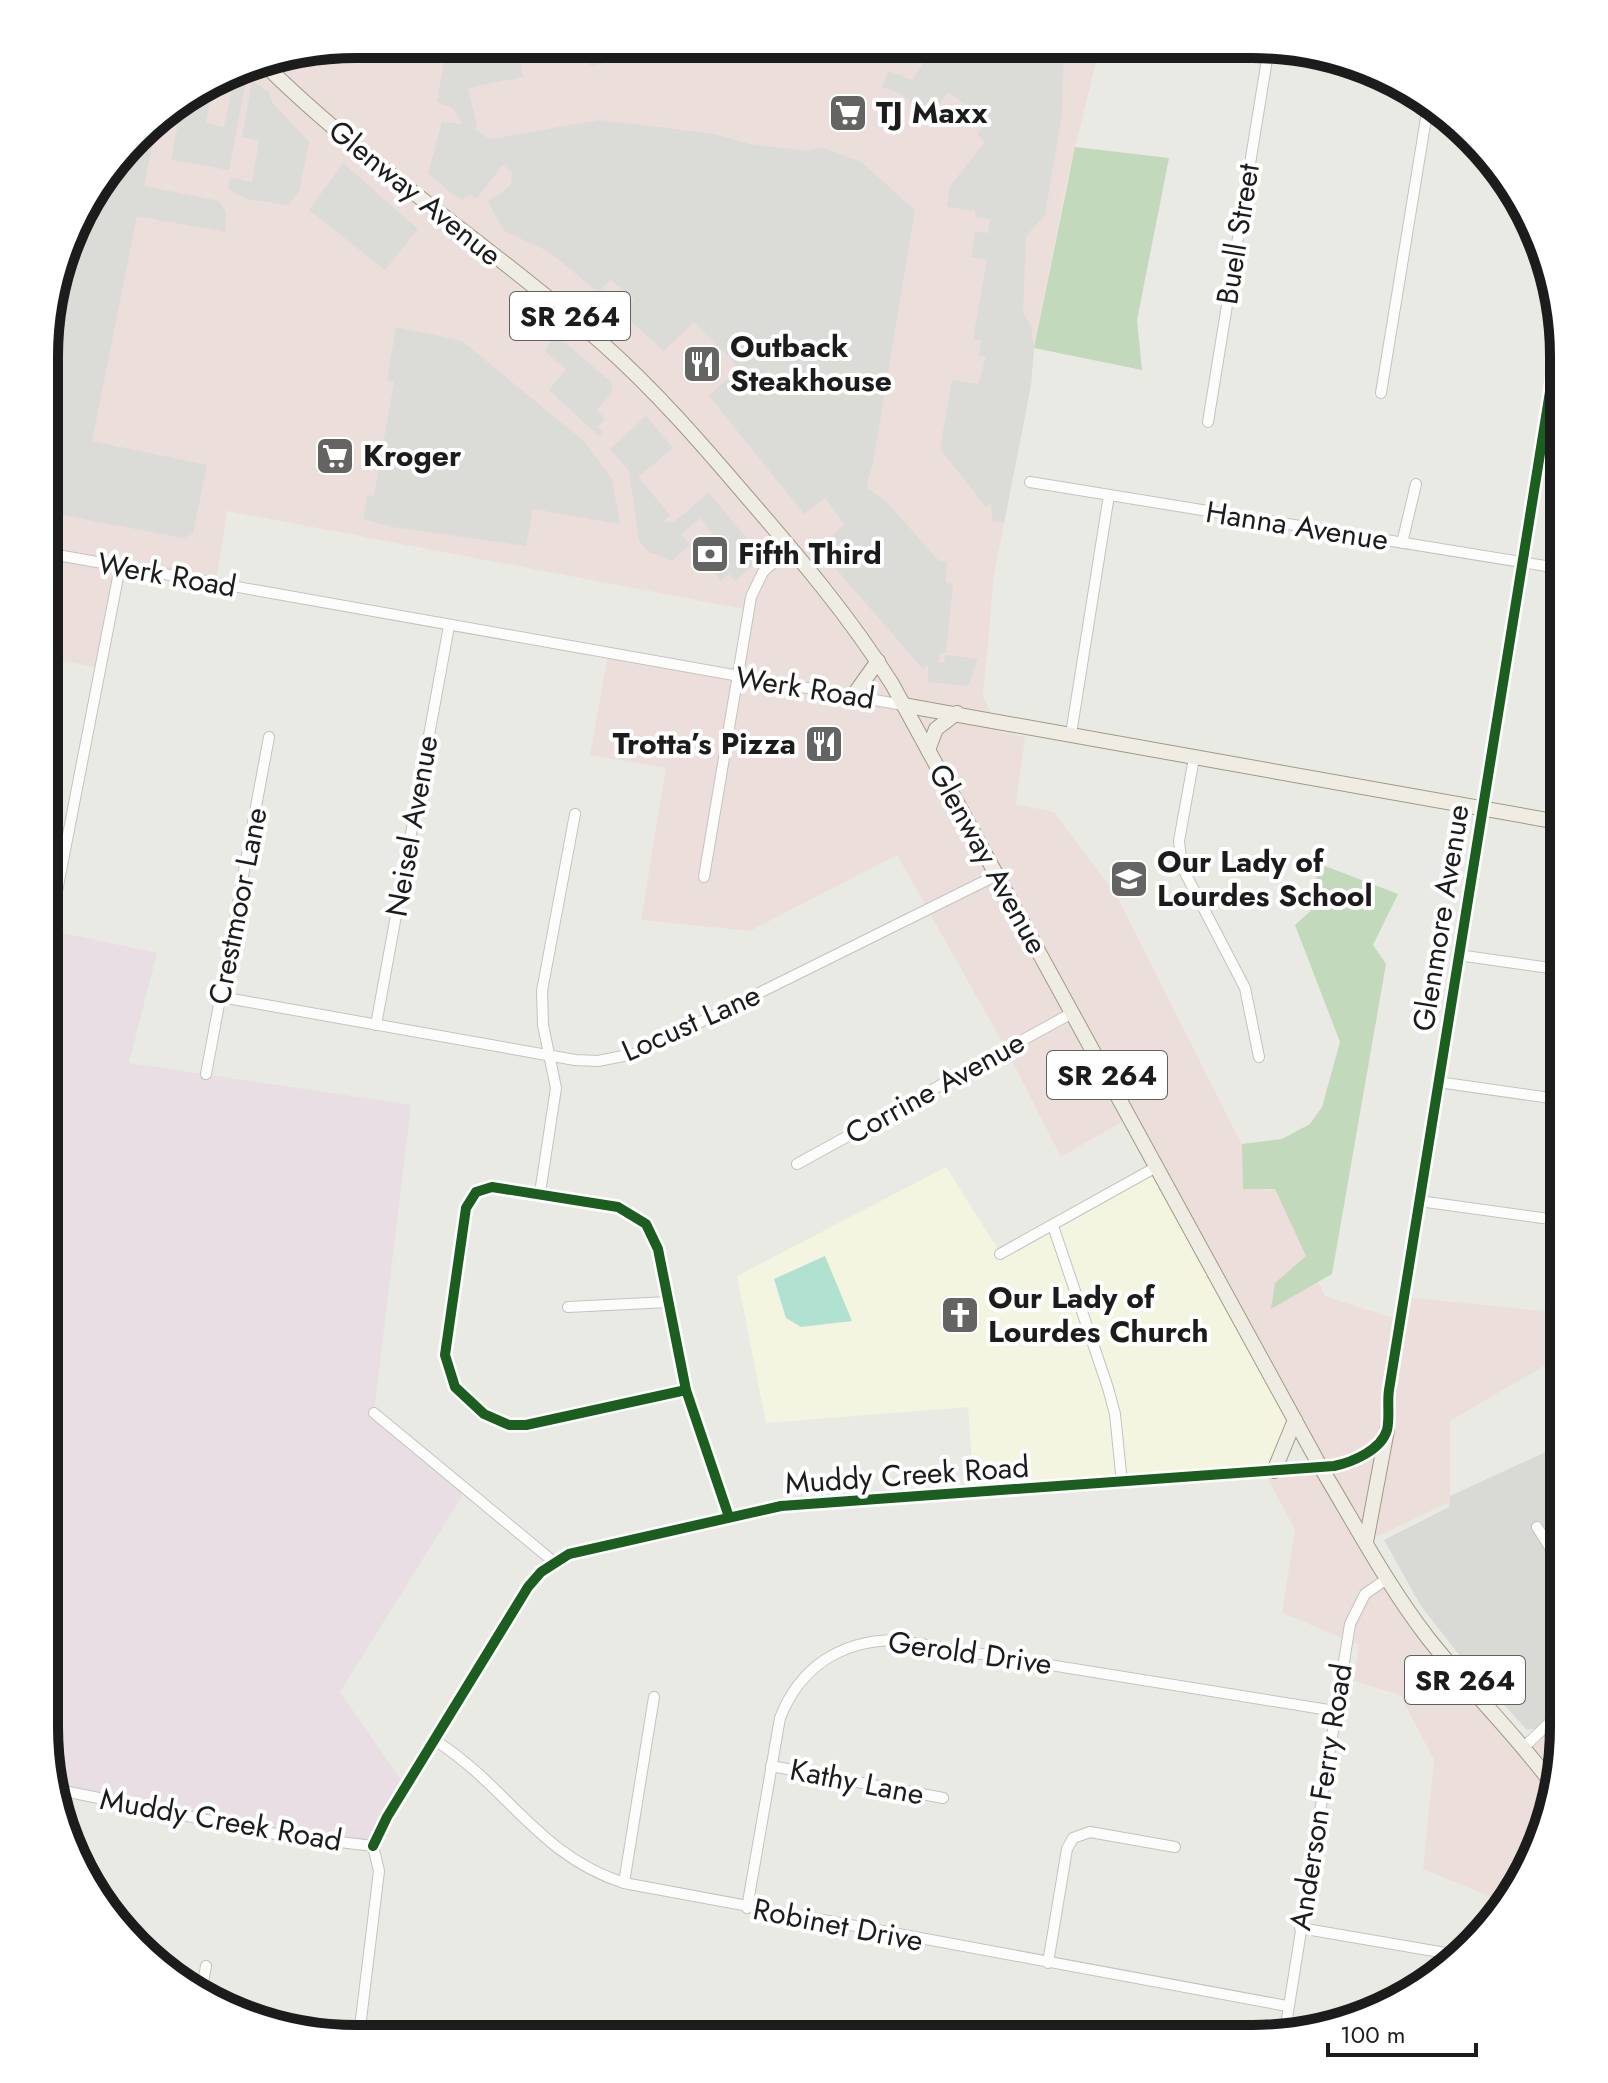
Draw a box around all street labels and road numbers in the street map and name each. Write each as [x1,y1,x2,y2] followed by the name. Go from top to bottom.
[320,109,511,276] street label: Glenway Avenue
[1205,159,1270,308] street label: Buell Street
[510,292,630,340] road number: SR 264
[1203,490,1391,561] street label: Hanna Avenue
[94,541,240,608] street label: Werk Road
[733,655,878,720] street label: Werk Road
[374,732,449,920] street label: Neisel Avenue
[918,756,1059,962] street label: Glenway Avenue
[1401,802,1480,1034] street label: Glenmore Avenue
[197,804,278,1008] street label: Crestmoor Lane
[615,973,767,1072] street label: Locust Lane
[837,1021,1032,1155] street label: Corrine Avenue
[1047,1051,1167,1099] road number: SR 264
[783,1445,1030,1504] street label: Muddy Creek Road
[886,1620,1055,1685] street label: Gerold Drive
[1405,1656,1525,1704] road number: SR 264
[1278,1660,1363,1933] street label: Anderson Ferry Road
[786,1747,928,1816] street label: Kathy Lane
[97,1777,345,1862] street label: Muddy Creek Road
[749,1887,927,1962] street label: Robinet Drive

